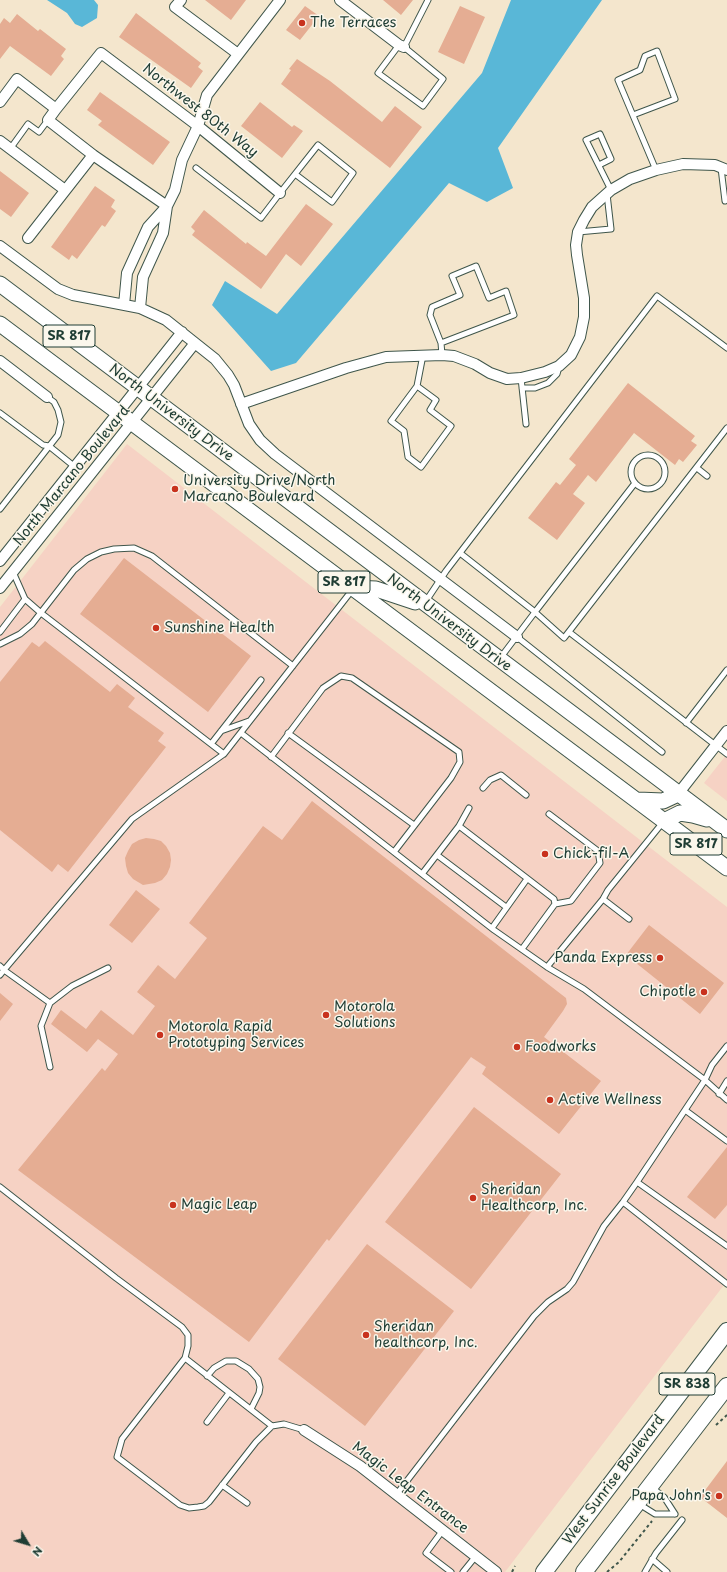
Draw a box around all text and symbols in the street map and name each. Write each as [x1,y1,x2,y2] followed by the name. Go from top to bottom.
[310,15,396,31] place label: The Terraces
[297,18,307,28] marker: The Terraces
[139,61,261,161] street label: Northwest 80th Way
[43,325,95,347] road number: SR 817
[106,361,236,465] street label: North University Drive
[10,403,134,549] street label: North Marcano Boulevard
[183,473,335,506] place label: University Drive/North Marcano Boulevard
[170,484,180,494] marker: University Drive/North Marcano Boulevard
[318,571,370,593] road number: SR 817
[384,571,514,675] street label: North University Drive
[164,620,275,636] place label: Sunshine Health
[151,623,161,633] marker: Sunshine Health
[670,833,722,855] road number: SR 817
[553,846,629,862] place label: Chick-fil-A
[540,849,550,859] marker: Chick-fil-A
[554,950,652,966] place label: Panda Express
[655,953,665,963] marker: Panda Express
[639,984,696,1000] place label: Chipotle
[699,987,709,997] marker: Chipotle
[334,999,395,1032] place label: Motorola Solutions
[321,1010,331,1020] marker: Motorola Solutions
[168,1019,304,1052] place label: Motorola Rapid Prototyping Services
[155,1030,165,1040] marker: Motorola Rapid Prototyping Services
[525,1039,596,1055] place label: Foodworks
[512,1042,522,1052] marker: Foodworks
[558,1092,662,1108] place label: Active Wellness
[545,1095,555,1105] marker: Active Wellness
[481,1182,588,1214] place label: Sheridan Healthcorp, Inc.
[468,1193,478,1203] marker: Sheridan Healthcorp, Inc.
[181,1197,257,1213] place label: Magic Leap
[168,1200,178,1210] marker: Magic Leap
[374,1319,478,1352] place label: Sheridan healthcorp, Inc.
[361,1330,371,1340] marker: Sheridan healthcorp, Inc.
[659,1373,715,1395] road number: SR 838
[560,1412,668,1548] street label: West Sunrise Boulevard
[349,1439,471,1537] street label: Magic Leap Entrance
[631,1488,711,1504] place label: Papa John's
[714,1491,724,1501] marker: Papa John's
[8,1524,48,1564] north arrow
[28,1543,47,1560] text: N

